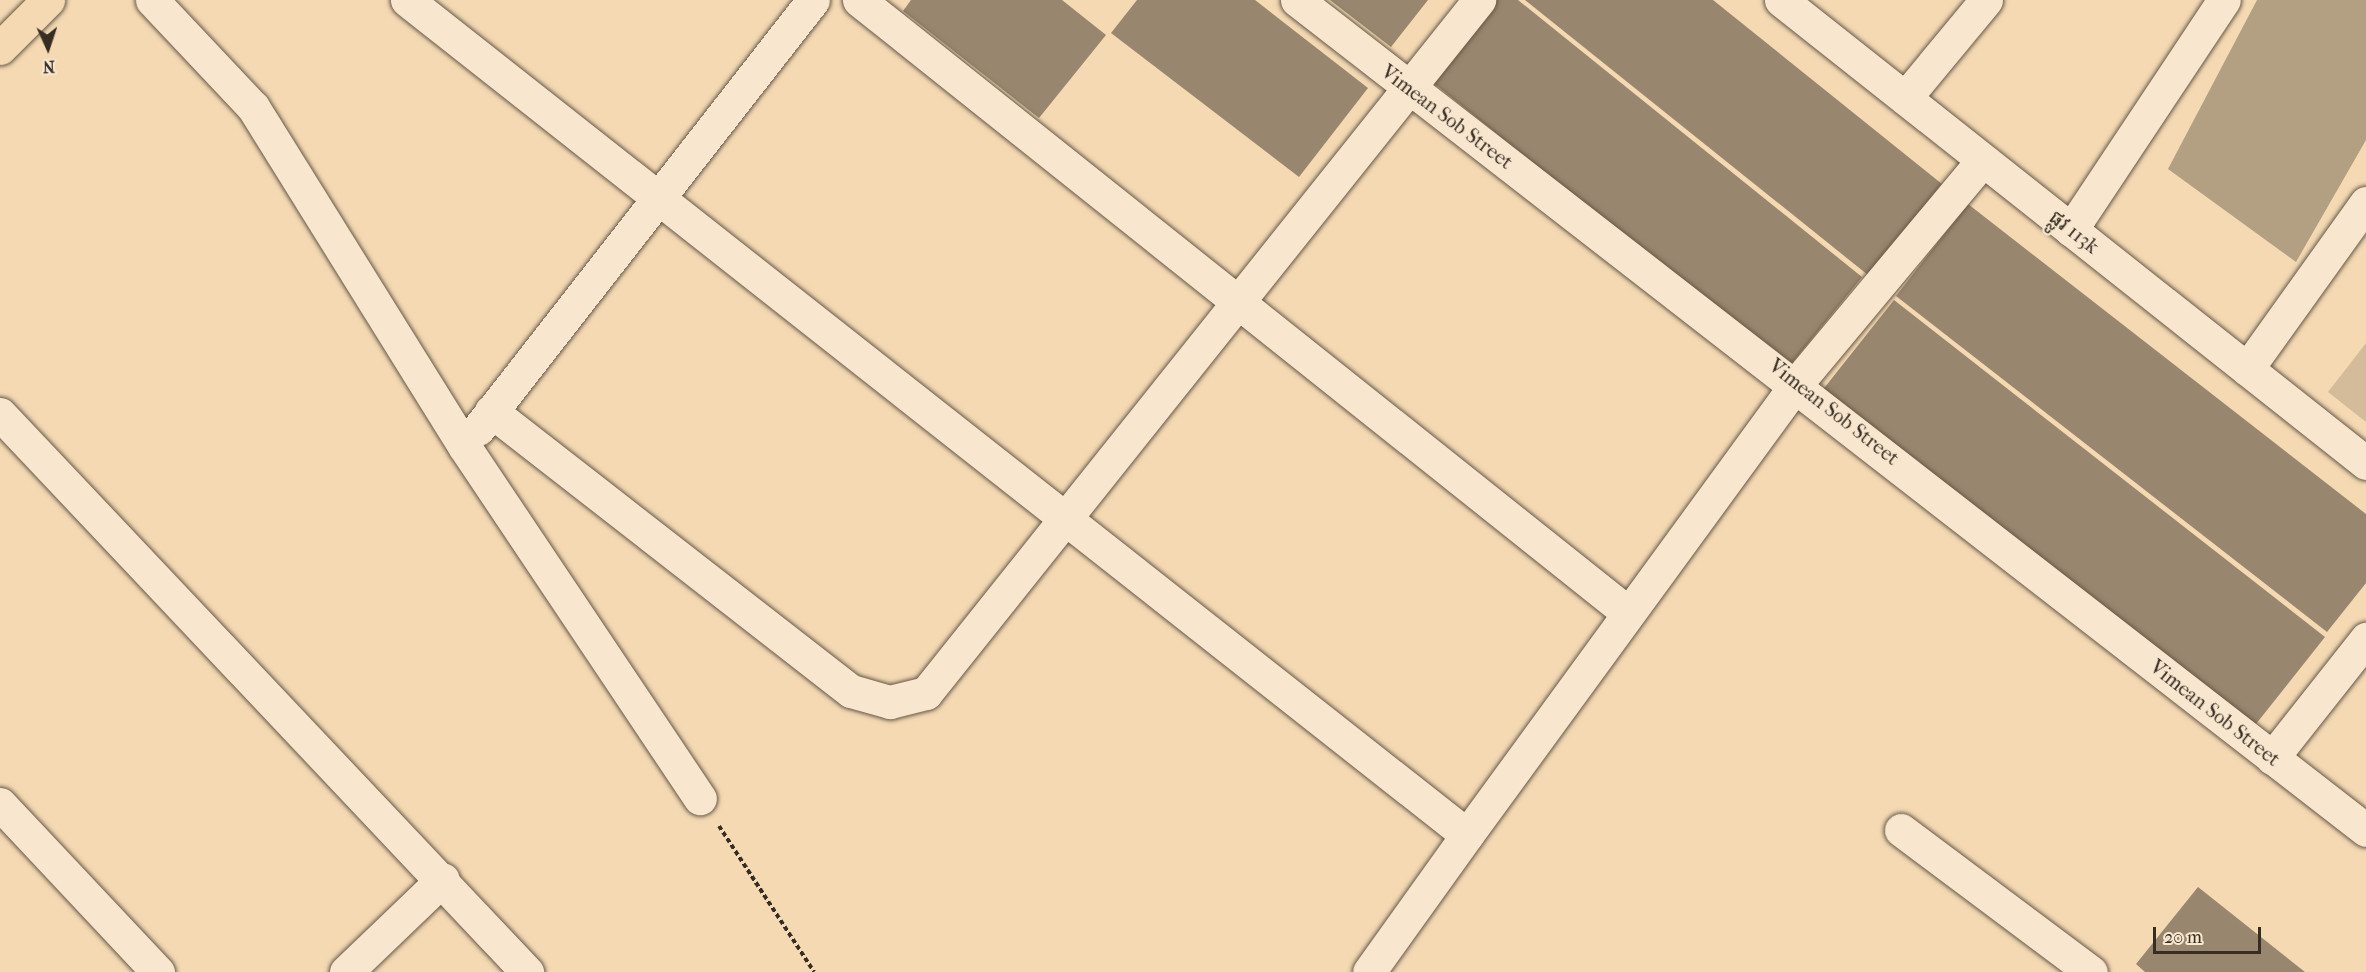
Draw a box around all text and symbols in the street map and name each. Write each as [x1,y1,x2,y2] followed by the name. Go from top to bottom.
[18,18,78,78] north arrow
[42,57,56,76] text: N
[1377,60,1517,174] street label: Vimean Sob Street
[2044,205,2104,259] street label: ផ្លូវ 113k
[1764,354,1904,470] street label: Vimean Sob Street
[2145,655,2285,771] street label: Vimean Sob Street
[2156,915,2264,953] scale bar
[2164,927,2202,948] text: 20 m

